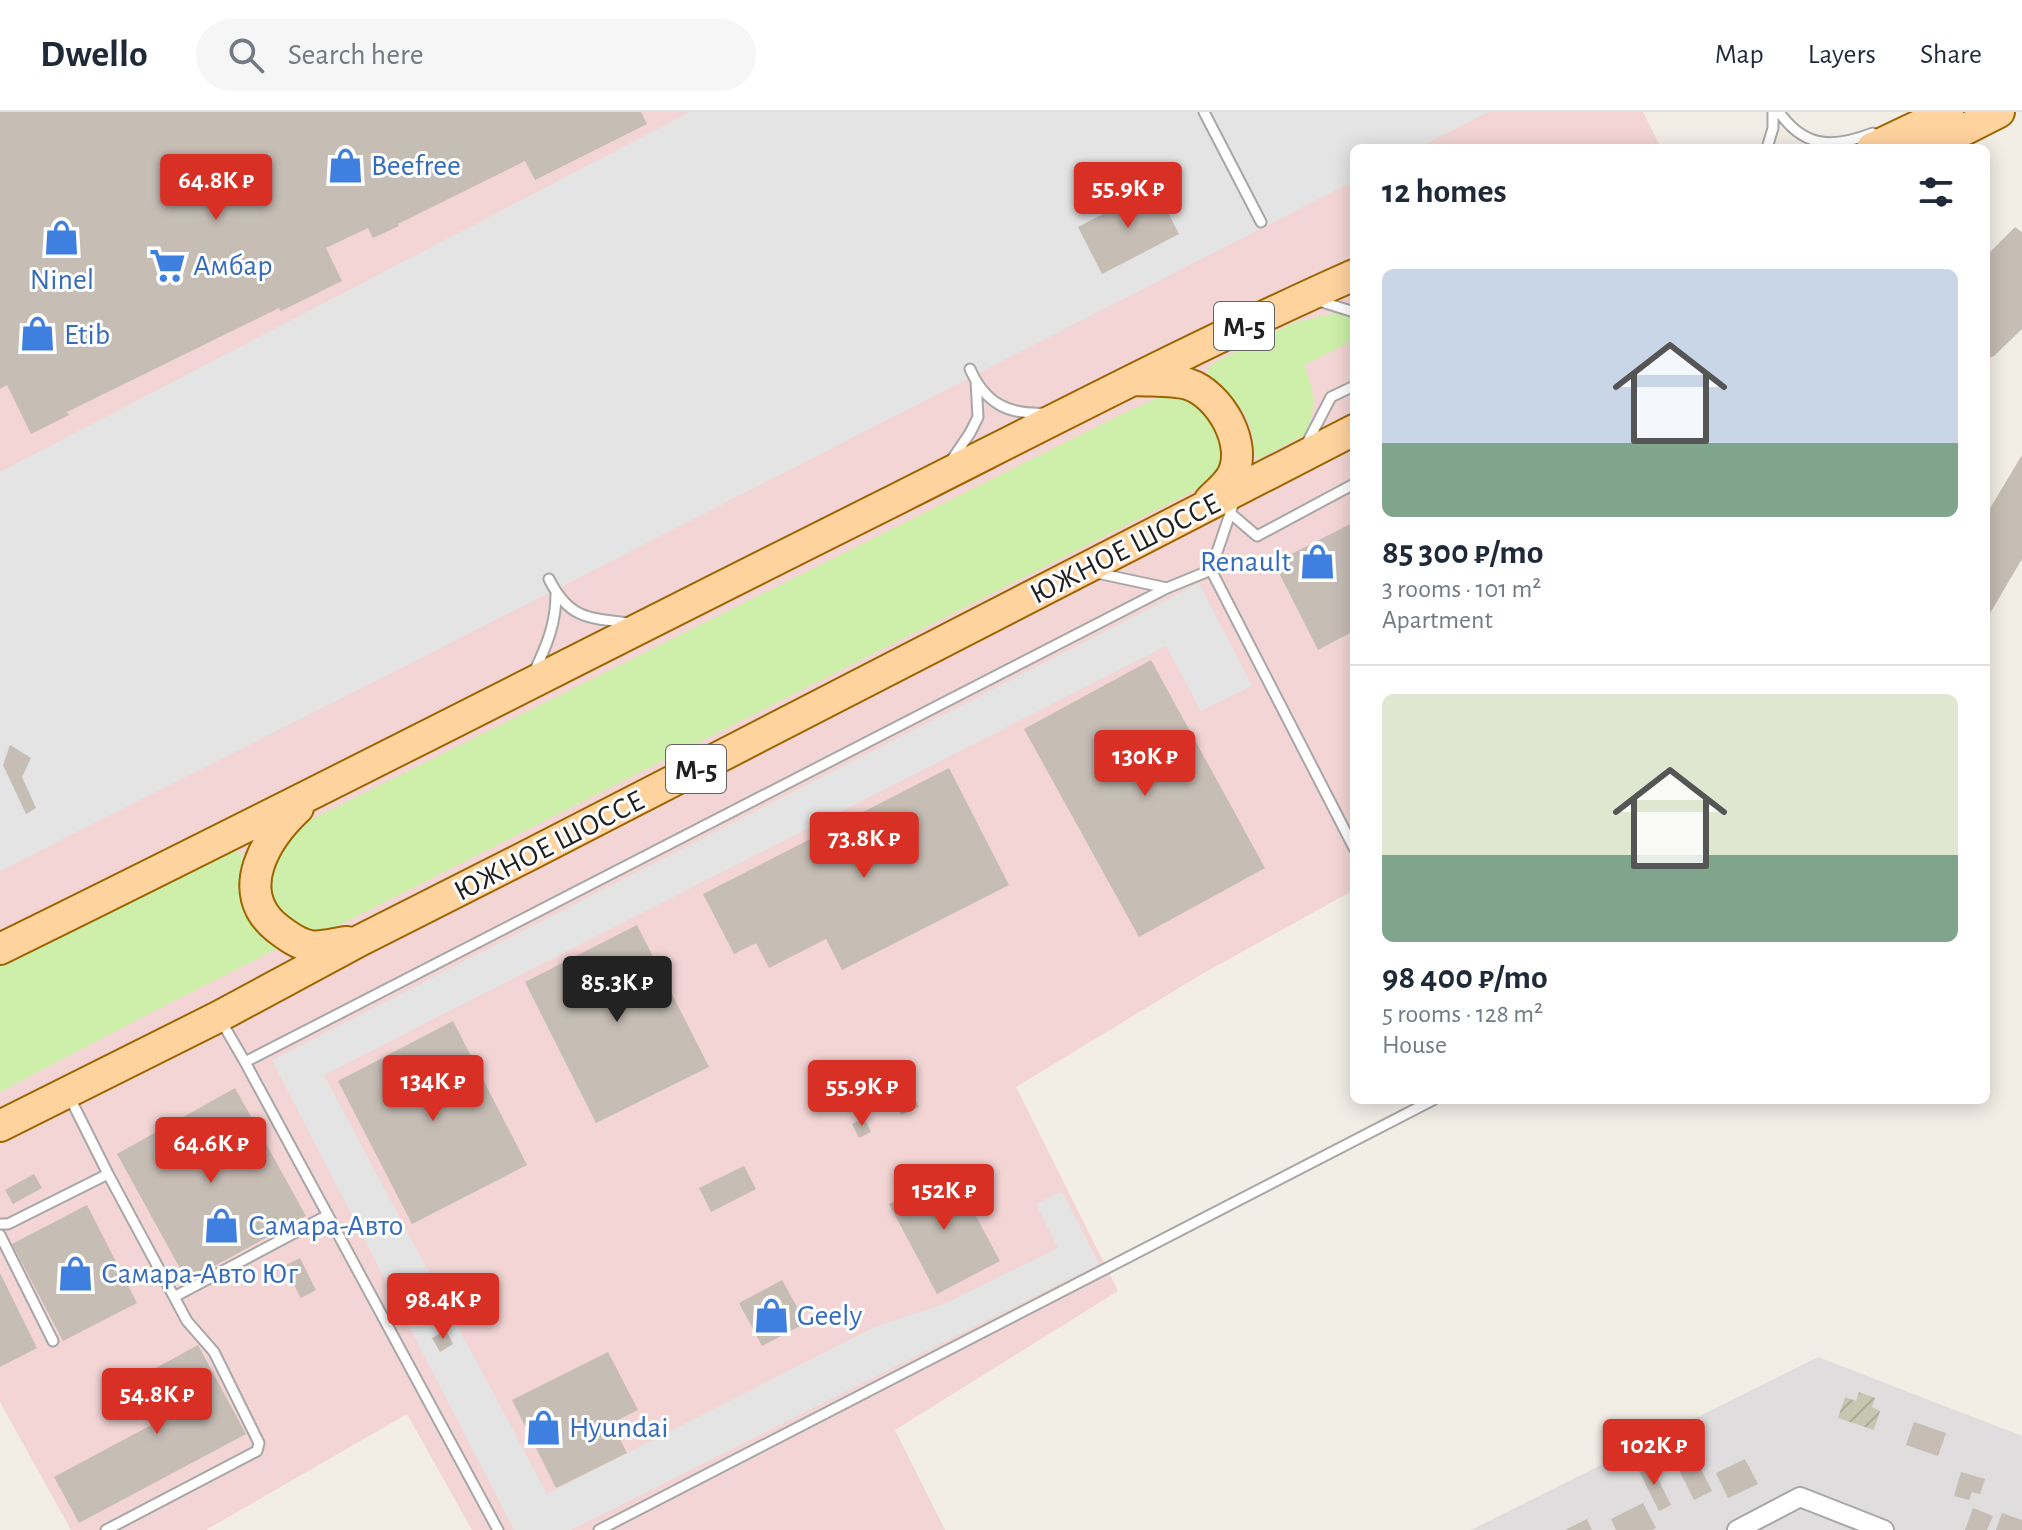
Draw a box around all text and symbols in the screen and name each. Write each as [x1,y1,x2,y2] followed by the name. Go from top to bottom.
[196,19,756,91] search box
[224,33,268,77] icon: search
[40,36,148,74] text: Dwello
[288,40,424,70] text: Search here
[1715,41,1764,69] text: Map
[1808,41,1876,69] text: Layers
[1920,41,1982,69] text: Share
[326,146,364,184] shop icon: Beefree
[371,151,461,181] place label: Beefree
[142,154,290,222] pin: 64.8K ₽
[1054,162,1202,230] pin: 55.9K ₽
[178,167,254,193] text: 64.8K ₽
[1914,170,1958,214] icon: filters
[1092,175,1164,201] text: 55.9K ₽
[1382,175,1507,209] text: 12 homes
[43,219,81,257] shop icon: Ninel
[148,246,186,284] supermarket icon: Амбар
[193,251,272,281] place label: Амбар
[30,265,94,295] place label: Ninel
[1214,302,1274,350] road number: М-5
[19,315,57,353] shop icon: Etib
[64,320,110,350] place label: Etib
[1598,321,1742,465] icon: home
[1025,488,1226,610] street label: ЮЖНОЕ ШОССЕ
[1382,536,1544,570] text: 85 300 ₽/mo
[1298,542,1336,580] shop icon: Renault
[1200,547,1291,577] place label: Renault
[1382,576,1541,602] text: 3 rooms · 101 m²
[1382,607,1493,633] text: Apartment
[1080,730,1210,798] pin: 130K ₽
[1112,743,1178,769] text: 130K ₽
[666,745,726,793] road number: М-5
[1598,746,1742,890] icon: home
[449,785,650,907] street label: ЮЖНОЕ ШОССЕ
[790,812,938,880] pin: 73.8K ₽
[828,825,900,851] text: 73.8K ₽
[543,956,691,1024] pin: 85.3K ₽
[1382,961,1548,995] text: 98 400 ₽/mo
[581,969,653,995] text: 85.3K ₽
[1382,1001,1543,1027] text: 5 rooms · 128 m²
[1382,1032,1447,1058] text: House
[368,1055,498,1123] pin: 134K ₽
[788,1060,936,1128] pin: 55.9K ₽
[401,1068,465,1094] text: 134K ₽
[826,1073,898,1099] text: 55.9K ₽
[137,1117,285,1185] pin: 64.6K ₽
[173,1130,249,1156] text: 64.6K ₽
[879,1164,1009,1232] pin: 152K ₽
[912,1177,976,1203] text: 152K ₽
[203,1206,241,1244] shop icon: Самара-Авто
[248,1211,403,1241] place label: Самара-Авто
[56,1254,94,1292] shop icon: Самара-Авто Юг
[101,1259,299,1289] place label: Самара-Авто Юг
[369,1273,517,1341] pin: 98.4K ₽
[405,1286,481,1312] text: 98.4K ₽
[752,1296,790,1334] shop icon: Geely
[797,1301,862,1331] place label: Geely
[83,1368,231,1436] pin: 54.8K ₽
[120,1381,194,1407] text: 54.8K ₽
[524,1408,562,1446] shop icon: Hyundai
[569,1413,669,1443] place label: Hyundai
[1589,1419,1719,1487] pin: 102K ₽
[1621,1432,1687,1458] text: 102K ₽

